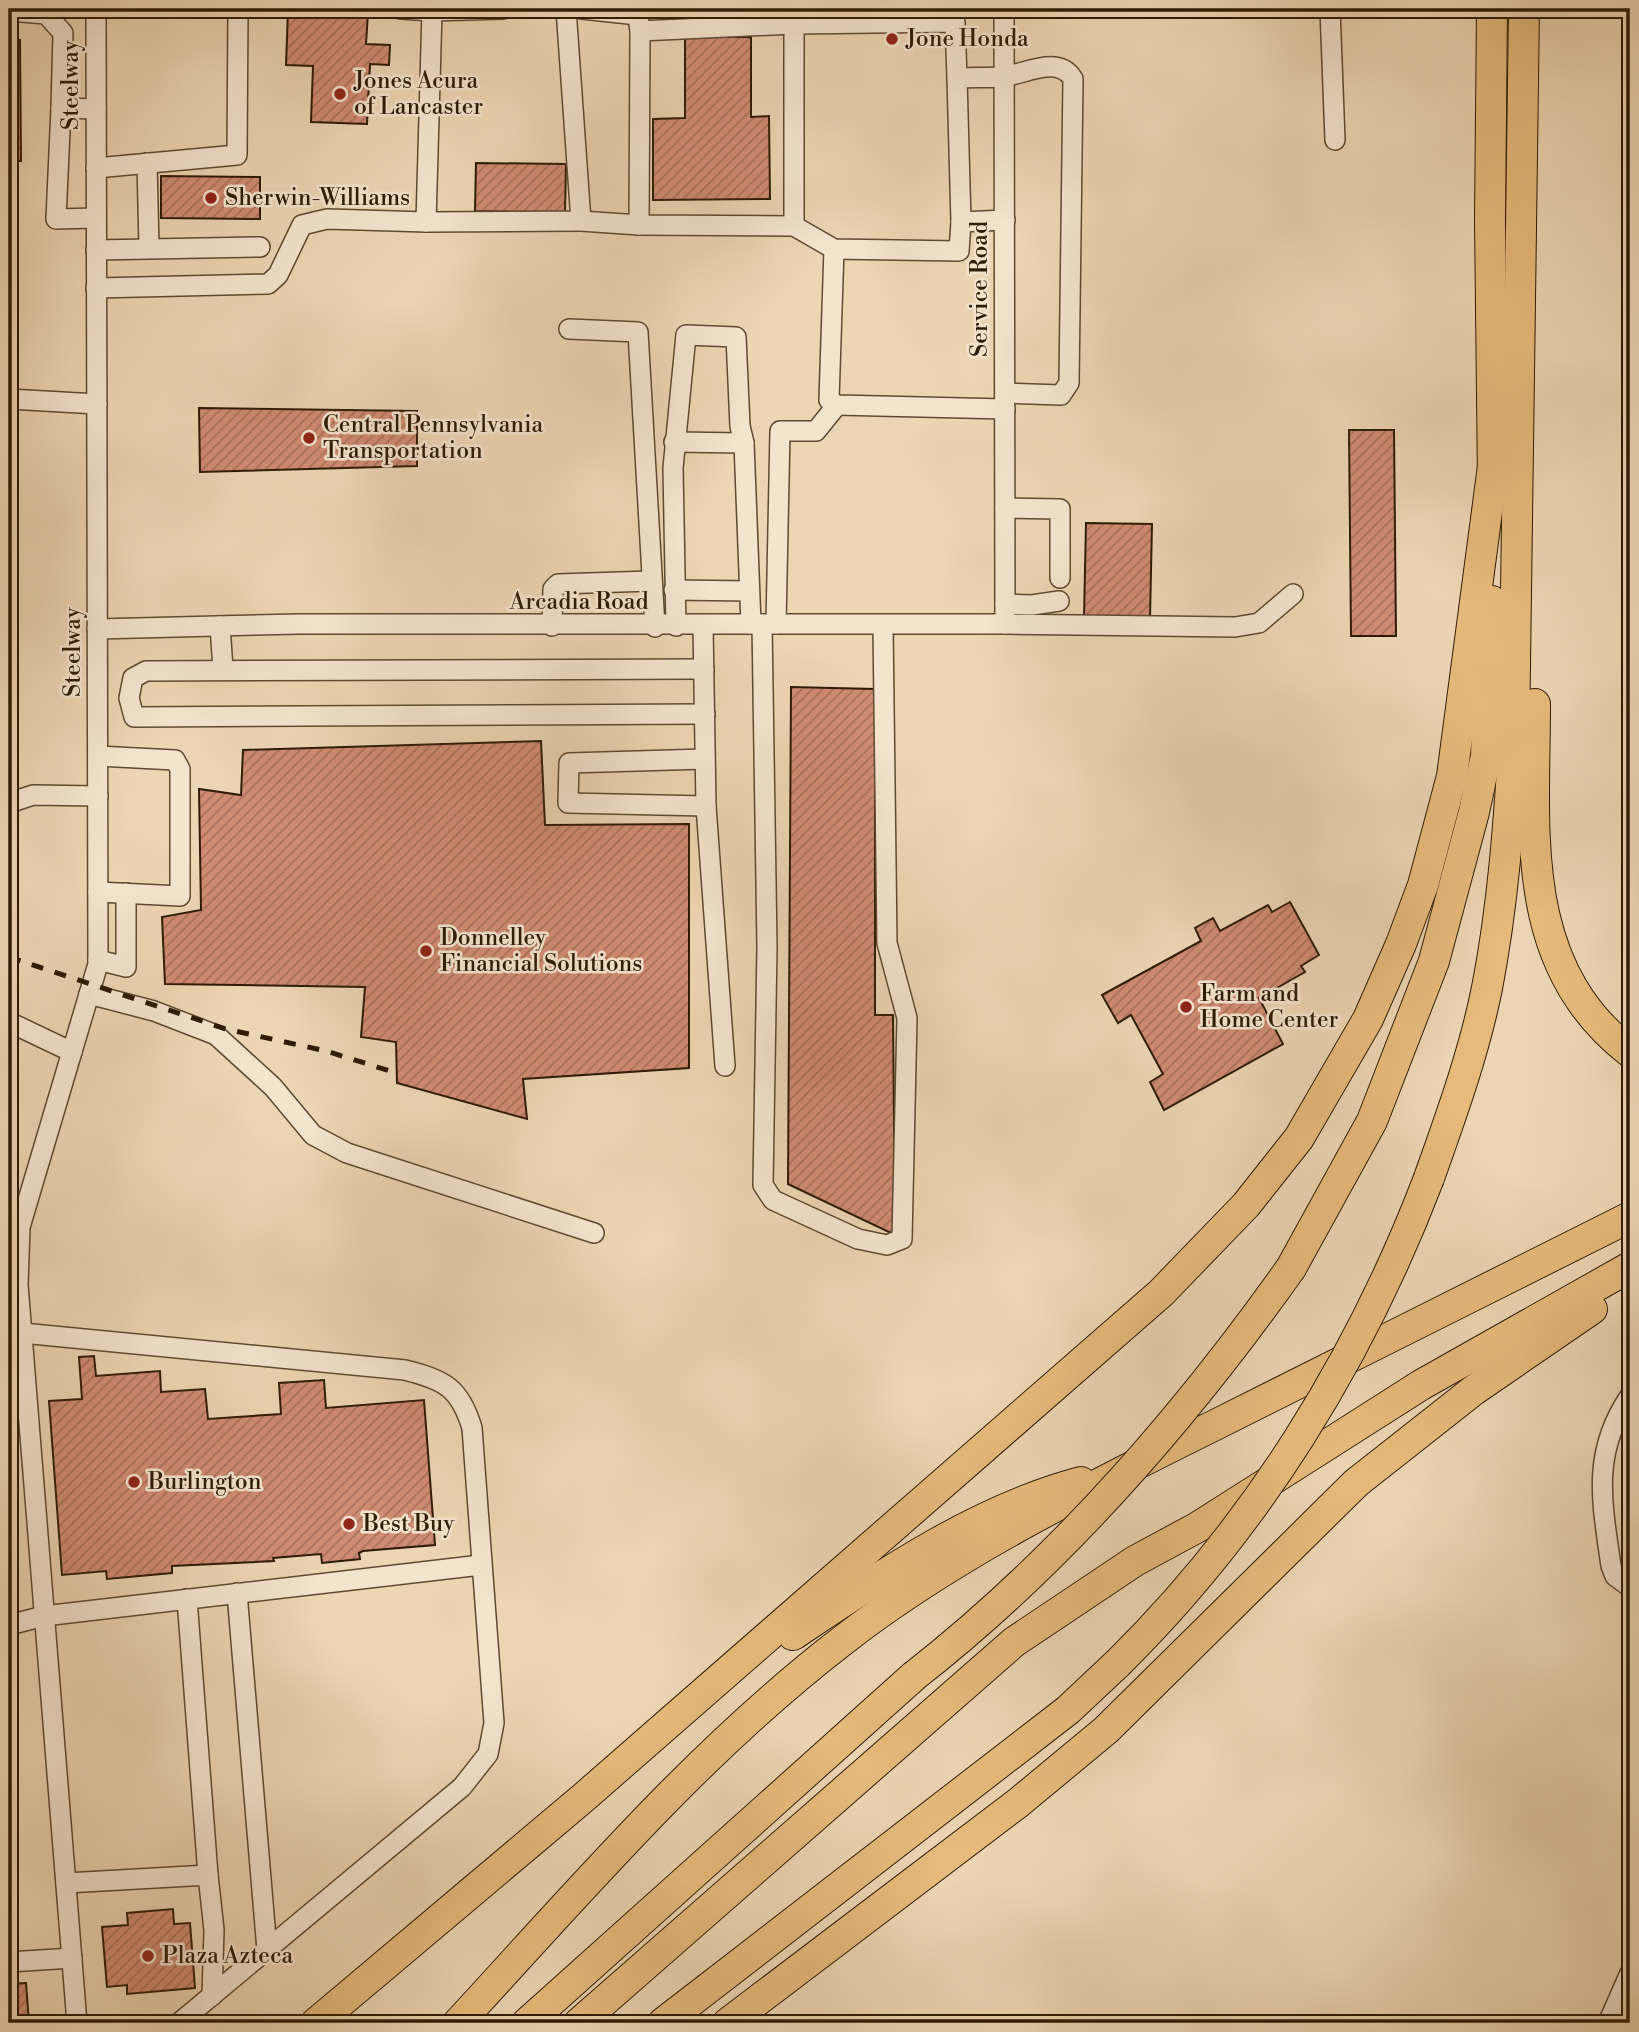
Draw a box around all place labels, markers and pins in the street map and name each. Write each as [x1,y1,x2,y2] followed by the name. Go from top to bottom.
[905,25,1029,53] place label: Jone Honda
[884,31,900,47] marker: Jone Honda
[353,67,483,121] place label: Jones Acura of Lancaster
[332,86,348,102] marker: Jones Acura of Lancaster
[225,184,410,212] place label: Sherwin-Williams
[203,190,219,206] marker: Sherwin-Williams
[323,411,544,465] place label: Central Pennsylvania Transportation
[301,430,317,446] marker: Central Pennsylvania Transportation
[440,924,642,978] place label: Donnelley Financial Solutions
[418,943,434,959] marker: Donnelley Financial Solutions
[1200,980,1339,1034] place label: Farm and Home Center
[1178,999,1194,1015] marker: Farm and Home Center
[147,1468,262,1496] place label: Burlington
[126,1474,142,1490] marker: Burlington
[362,1510,455,1538] place label: Best Buy
[341,1516,357,1532] marker: Best Buy
[162,1942,294,1970] place label: Plaza Azteca
[140,1948,156,1964] marker: Plaza Azteca

